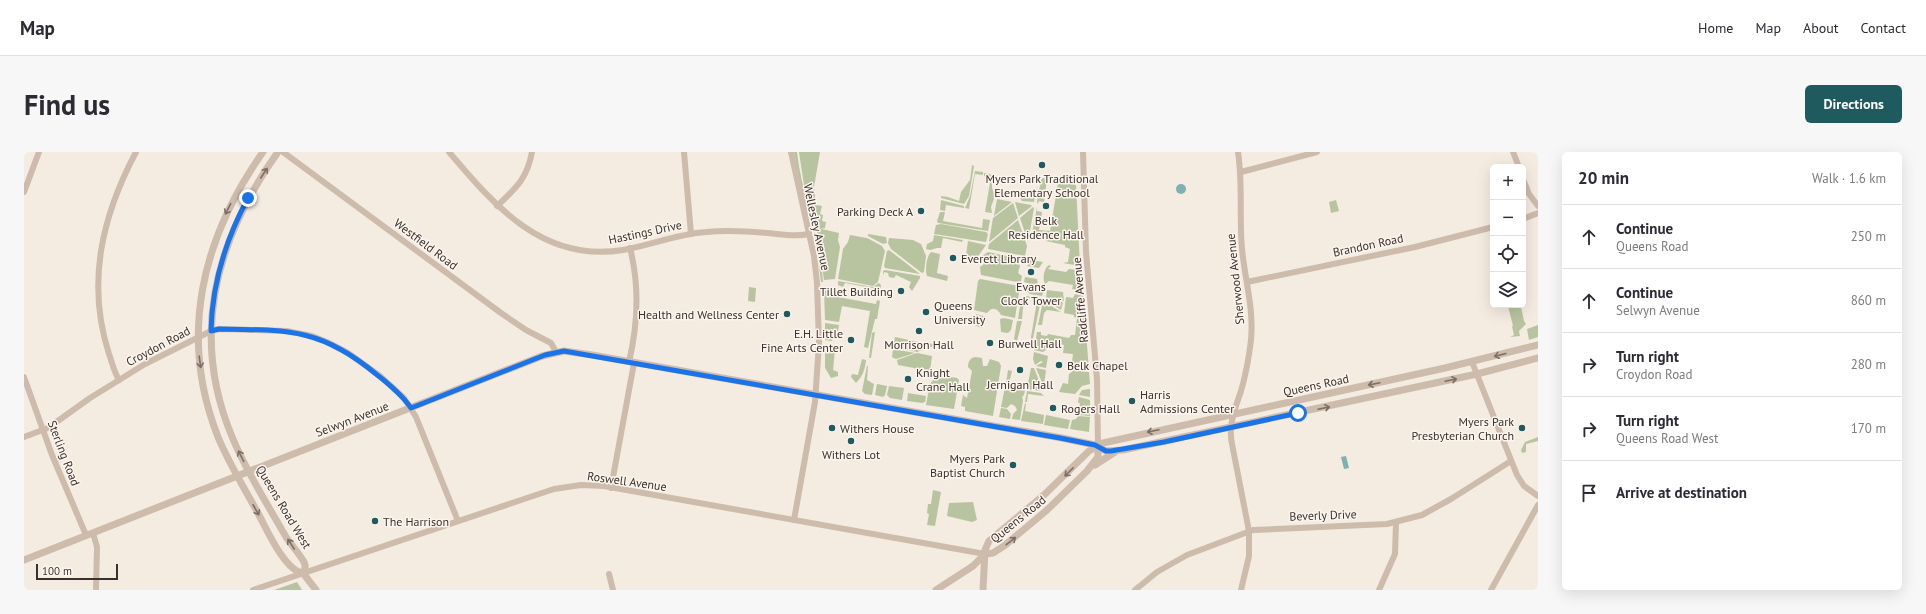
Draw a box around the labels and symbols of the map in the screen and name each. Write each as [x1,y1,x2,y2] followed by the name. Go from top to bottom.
[1037,160,1047,170] marker: Myers Park Traditional Elementary School
[260,167,268,179] one-way arrow
[986,171,1099,200] place label: Myers Park Traditional Elementary School
[800,182,834,272] street label: Wellesley Avenue
[239,189,257,207] route end
[1041,201,1051,211] marker: Belk Residence Hall
[224,203,231,215] one-way arrow
[837,204,913,219] place label: Parking Deck A
[916,206,926,216] marker: Parking Deck A
[1008,213,1084,242] place label: Belk Residence Hall
[391,215,461,273] street label: Westfield Road
[607,217,683,247] street label: Hastings Drive
[1331,230,1405,260] street label: Brandon Road
[1223,233,1247,325] street label: Sherwood Avenue
[961,251,1037,266] place label: Everett Library
[948,253,958,263] marker: Everett Library
[1069,257,1091,343] street label: Radcliffe Avenue
[1026,267,1036,277] marker: Evans Clock Tower
[1001,279,1061,308] place label: Evans Clock Tower
[820,284,893,299] place label: Tillet Building
[896,286,906,296] marker: Tillet Building
[934,298,986,327] place label: Queens University
[638,307,779,322] place label: Health and Wellness Center
[921,307,931,317] marker: Queens University
[782,309,792,319] marker: Health and Wellness Center
[123,323,193,369] street label: Croydon Road
[761,326,843,355] place label: E.H. Little Fine Arts Center
[914,326,924,336] marker: Morrison Hall
[846,335,856,345] marker: E.H. Little Fine Arts Center
[998,336,1062,351] place label: Burwell Hall
[884,337,954,352] place label: Morrison Hall
[985,338,995,348] marker: Burwell Hall
[1494,351,1507,359] one-way arrow
[196,356,204,369] one-way arrow
[1067,358,1128,373] place label: Belk Chapel
[1054,360,1064,370] marker: Belk Chapel
[916,365,970,394] place label: Knight Crane Hall
[1015,365,1025,375] marker: Jernigan Hall
[1282,371,1350,399] street label: Queens Road
[903,374,913,384] marker: Knight Crane Hall
[1444,376,1457,384] one-way arrow
[986,377,1054,392] place label: Jernigan Hall
[1367,380,1380,388] one-way arrow
[1140,387,1234,416] place label: Harris Admissions Center
[1127,396,1137,406] marker: Harris Admissions Center
[313,398,391,440] street label: Selwyn Avenue
[1061,401,1120,416] place label: Rogers Hall
[1048,403,1058,413] marker: Rogers Hall
[1317,403,1330,411] one-way arrow
[1289,404,1307,422] route start
[1412,414,1514,443] place label: Myers Park Presbyterian Church
[45,418,83,488] street label: Sterling Road
[840,421,914,436] place label: Withers House
[827,423,837,433] marker: Withers House
[1517,423,1527,433] marker: Myers Park Presbyterian Church
[1147,428,1160,436] one-way arrow
[846,436,856,446] marker: Withers Lot
[822,447,880,462] place label: Withers Lot
[237,450,244,462] one-way arrow
[930,451,1005,480] place label: Myers Park Baptist Church
[1008,460,1018,470] marker: Myers Park Baptist Church
[253,463,315,551] street label: Queens Road West
[1064,467,1074,477] one-way arrow
[586,468,668,494] street label: Roswell Avenue
[987,492,1049,546] street label: Queens Road
[253,504,261,516] one-way arrow
[1289,506,1357,524] street label: Beverly Drive
[383,514,449,529] place label: The Harrison
[370,516,380,526] marker: The Harrison
[1005,536,1016,545] one-way arrow
[287,539,295,550] one-way arrow
[36,562,118,581] scale bar

